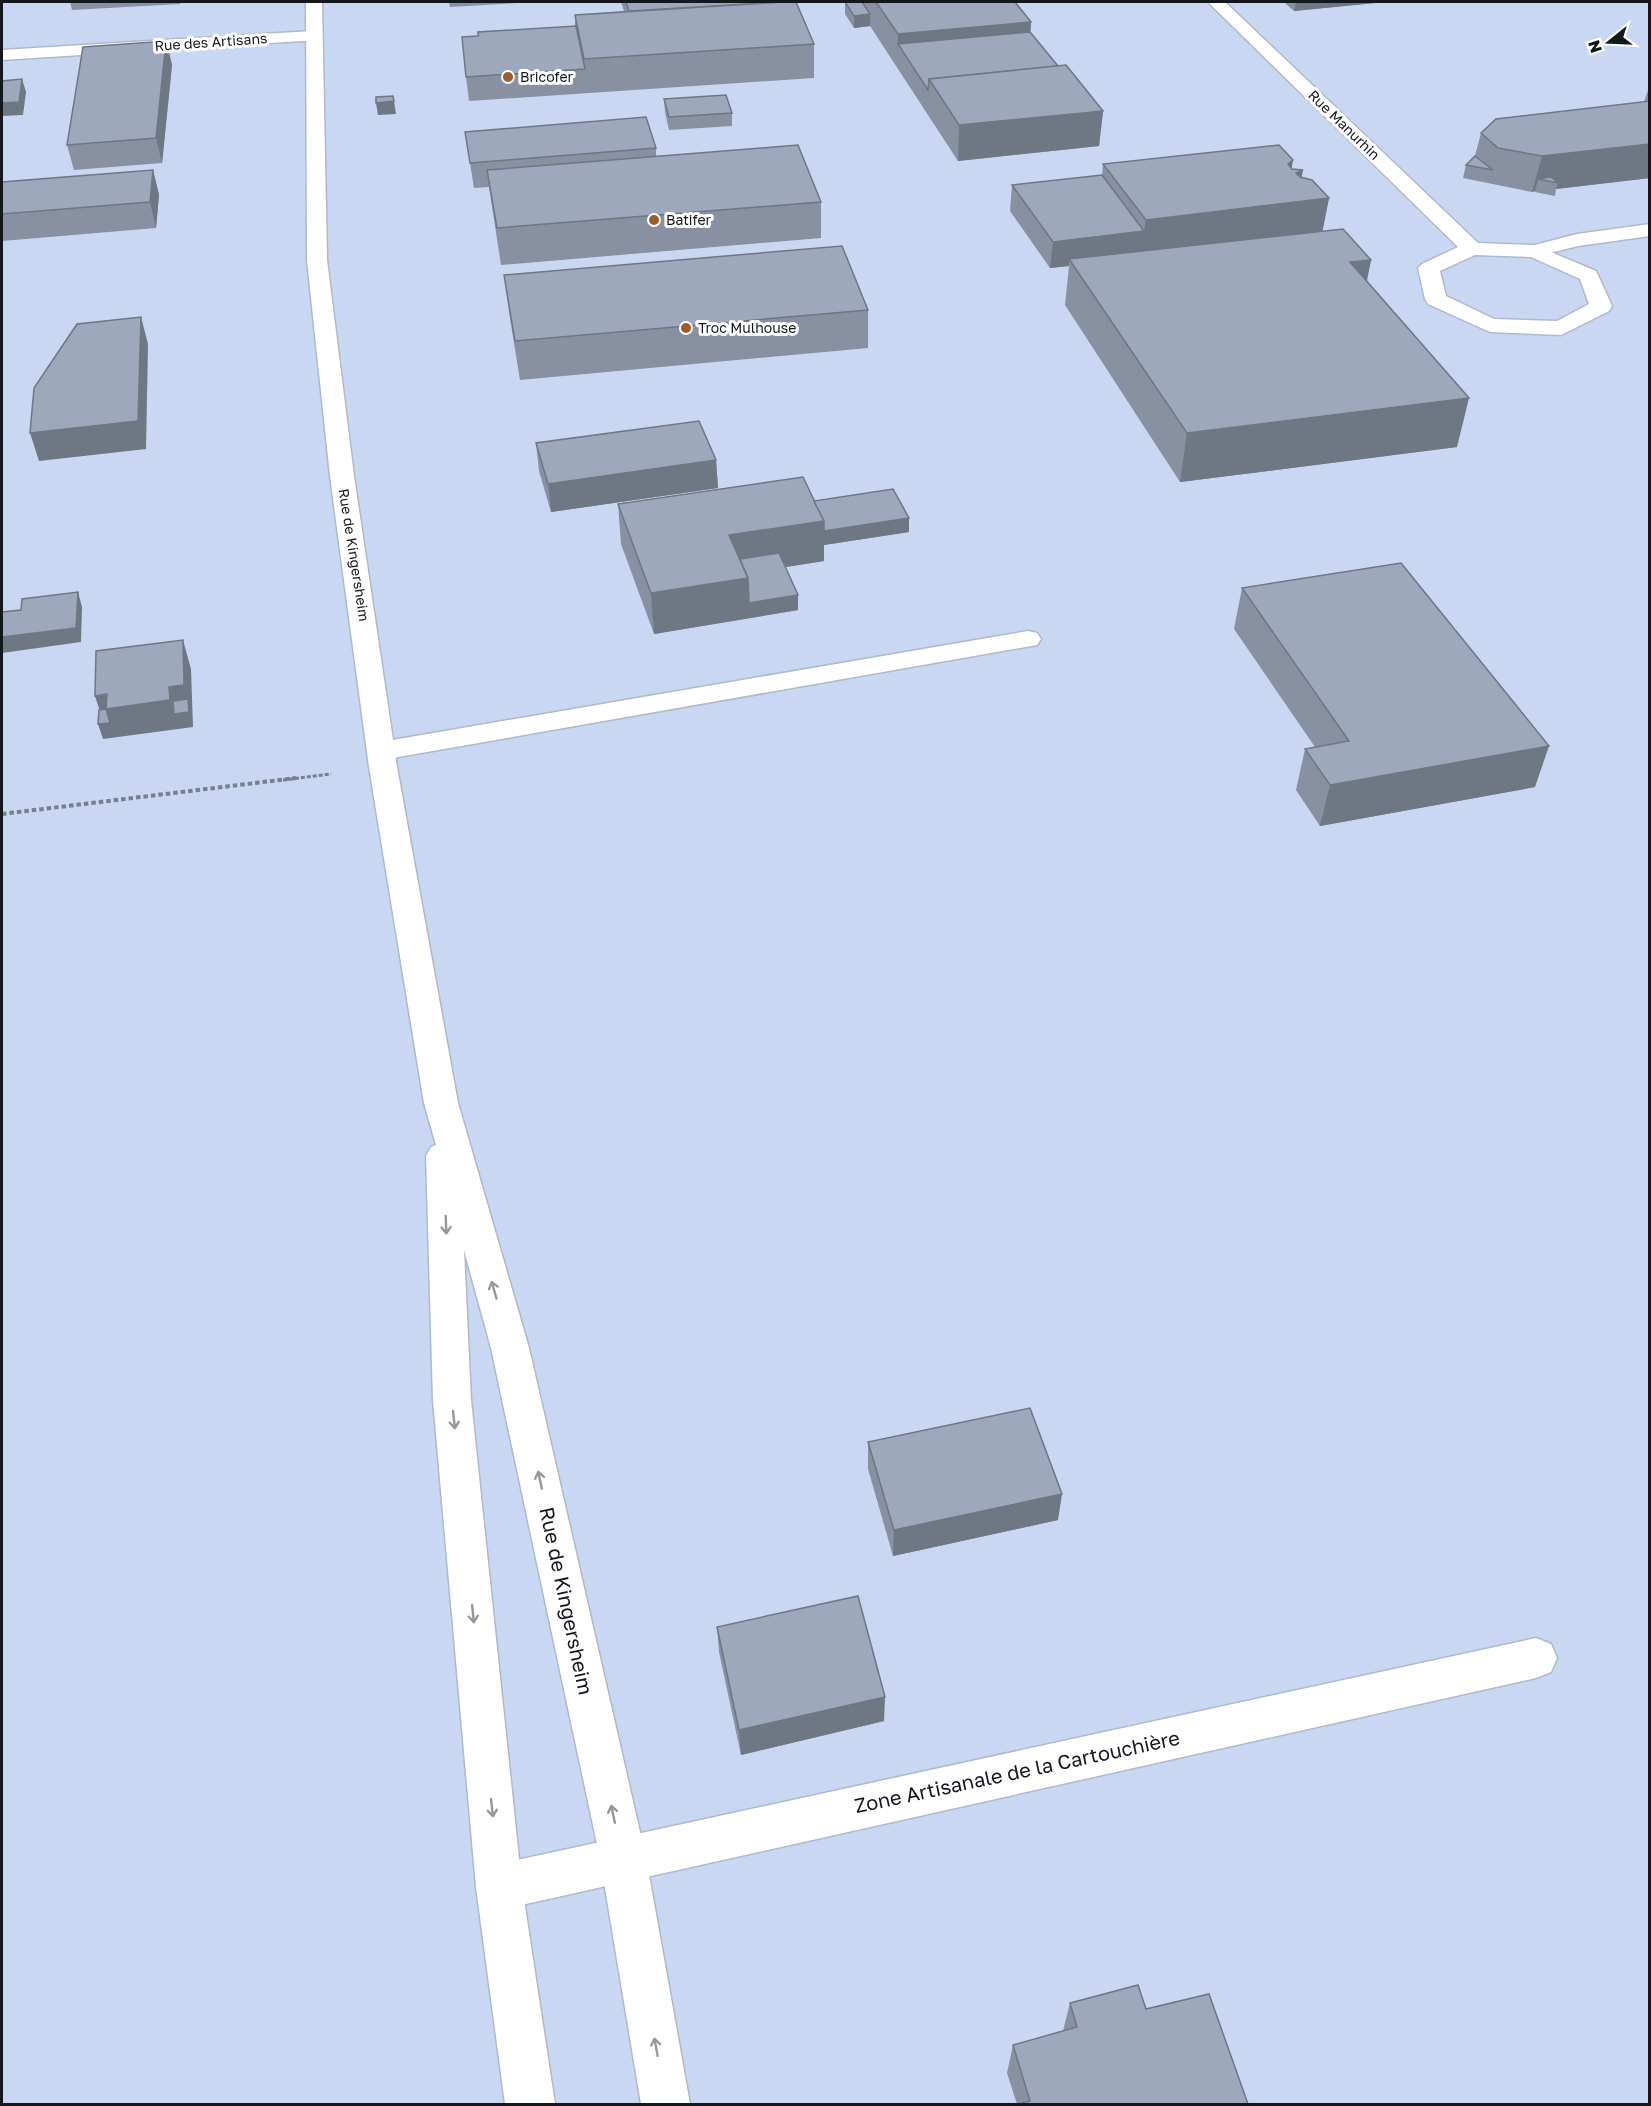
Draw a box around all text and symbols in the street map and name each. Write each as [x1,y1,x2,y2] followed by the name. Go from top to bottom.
[1579,12,1639,72] north arrow
[154,29,268,54] street label: Rue des Artisans
[1583,38,1606,56] text: N
[520,68,574,85] place label: Bricofer
[501,70,515,84] marker: Bricofer
[1305,86,1384,163] street label: Rue Manurhin
[666,211,712,228] place label: Batifer
[647,213,661,227] marker: Batifer
[698,319,796,336] place label: Troc Mulhouse
[679,321,693,335] marker: Troc Mulhouse
[336,487,373,622] street label: Rue de Kingersheim
[440,1214,451,1234] one-way arrow
[488,1281,499,1300] one-way arrow
[449,1409,460,1429] one-way arrow
[533,1471,545,1490] one-way arrow
[535,1505,599,1697] street label: Rue de Kingersheim
[468,1603,479,1623] one-way arrow
[852,1725,1182,1817] street label: Zone Artisanale de la Cartouchière
[487,1797,498,1817] one-way arrow
[607,1805,619,1824] one-way arrow
[650,2038,661,2057] one-way arrow

